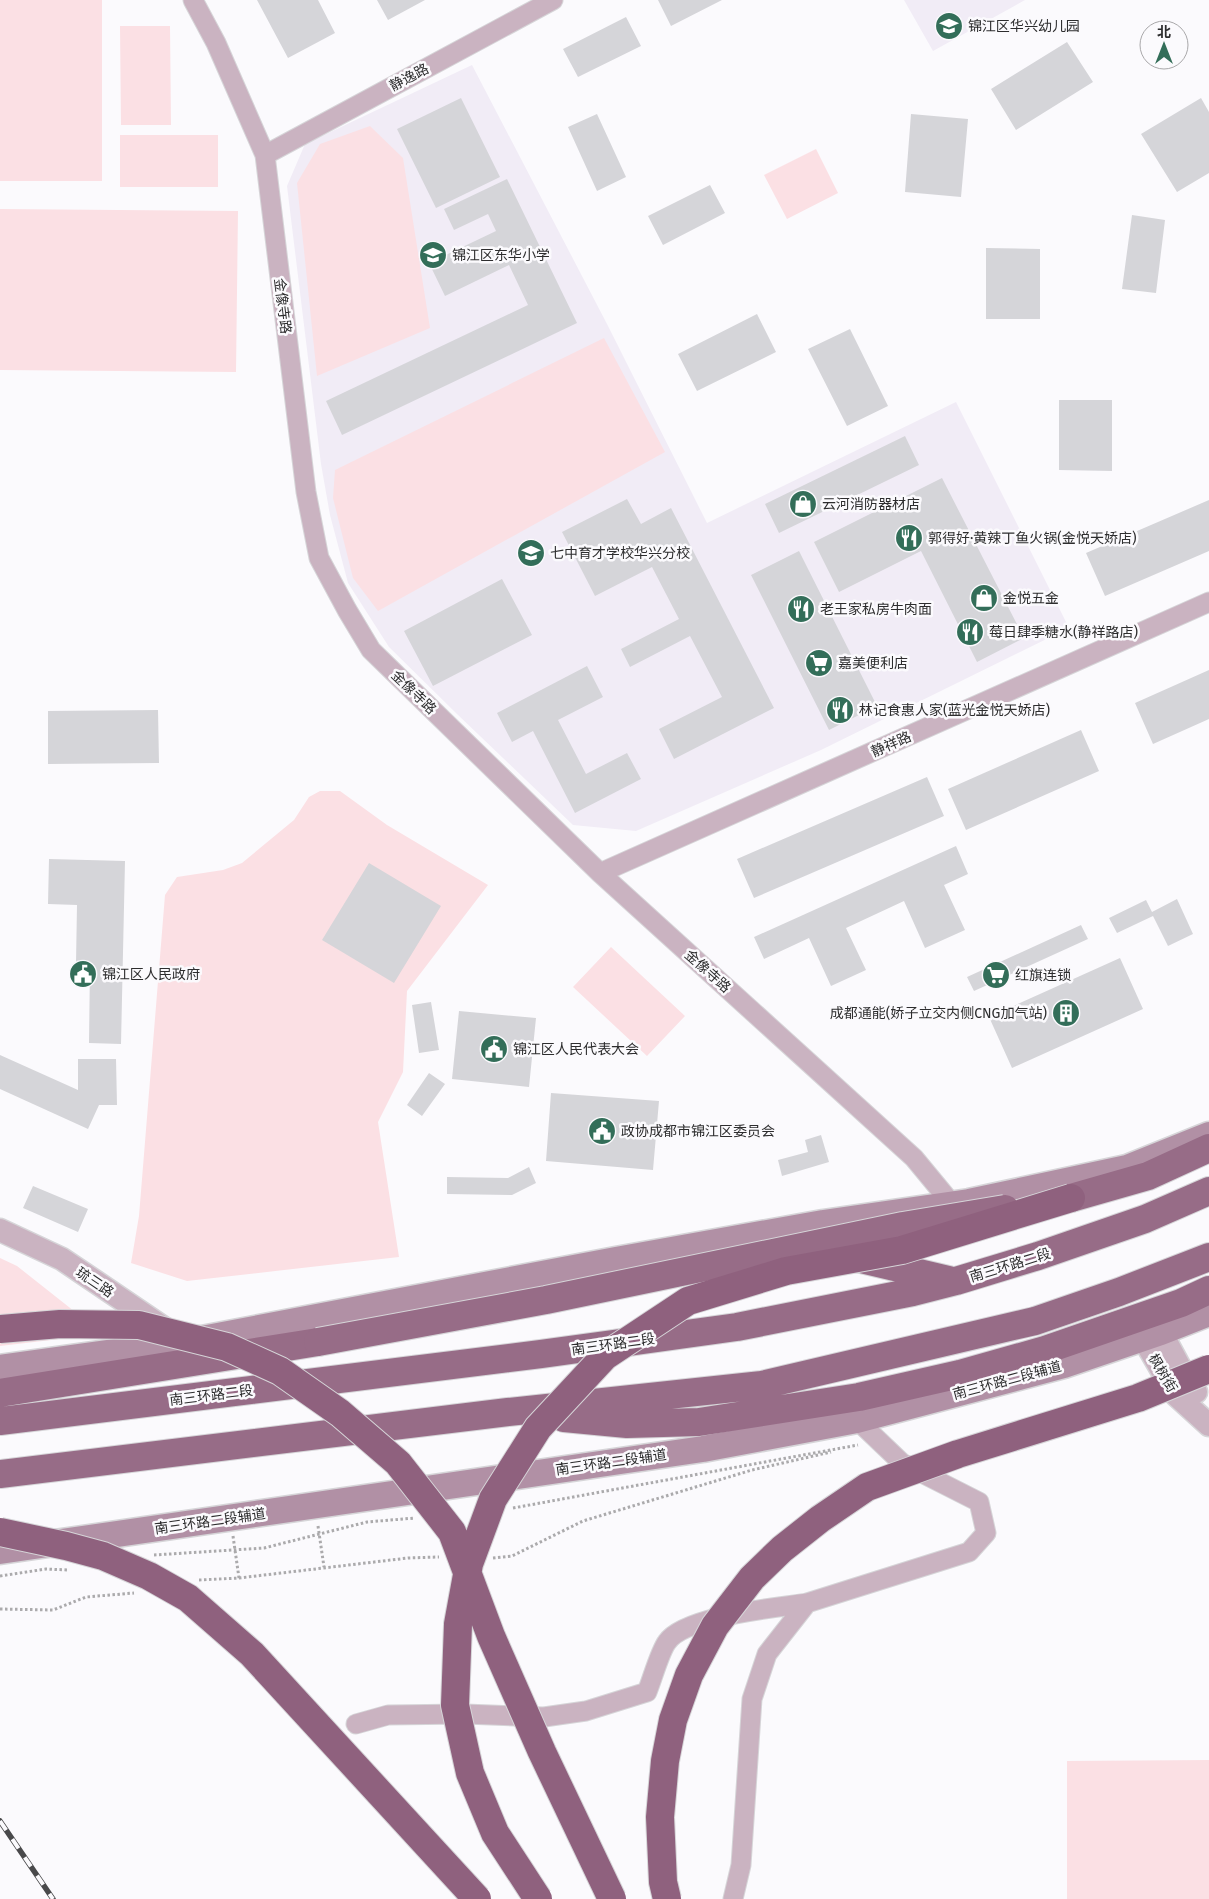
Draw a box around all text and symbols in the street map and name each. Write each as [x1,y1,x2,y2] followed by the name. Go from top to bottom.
[934,11,964,41] school or university icon: 锦江区华兴幼儿园
[968,18,1080,35] place label: 锦江区华兴幼儿园
[1139,20,1189,70] north arrow
[1157,24,1171,41] text: 北
[387,60,432,95] street label: 静逸路
[418,240,448,270] school or university icon: 锦江区东华小学
[452,247,550,264] place label: 锦江区东华小学
[271,277,294,335] street label: 金像寺路
[788,489,818,519] shop icon: 云河消防器材店
[822,496,920,513] place label: 云河消防器材店
[894,523,924,553] restaurant icon: 郭得好·黄辣丁鱼火锅(金悦天娇店)
[928,530,1136,547] place label: 郭得好·黄辣丁鱼火锅(金悦天娇店)
[516,538,546,568] school or university icon: 七中育才学校华兴分校
[550,545,690,562] place label: 七中育才学校华兴分校
[969,583,999,613] shop icon: 金悦五金
[1003,590,1059,607] place label: 金悦五金
[786,594,816,624] restaurant icon: 老王家私房牛肉面
[820,601,932,618] place label: 老王家私房牛肉面
[955,617,985,647] restaurant icon: 莓日肆季糖水(静祥路店)
[989,624,1138,641] place label: 莓日肆季糖水(静祥路店)
[804,648,834,678] supermarket icon: 嘉美便利店
[838,655,908,672] place label: 嘉美便利店
[388,667,440,718] street label: 金像寺路
[825,695,855,725] restaurant icon: 林记食惠人家(蓝光金悦天娇店)
[859,702,1050,719] place label: 林记食惠人家(蓝光金悦天娇店)
[869,728,914,761] street label: 静祥路
[681,946,734,996] street label: 金像寺路
[68,959,98,989] public building icon: 锦江区人民政府
[981,960,1011,990] supermarket icon: 红旗连锁
[102,966,200,983] place label: 锦江区人民政府
[1015,967,1071,984] place label: 红旗连锁
[1051,998,1081,1028] building icon: 成都通能(娇子立交内侧CNG加气站)
[830,1005,1047,1022] place label: 成都通能(娇子立交内侧CNG加气站)
[479,1034,509,1064] public building icon: 锦江区人民代表大会
[513,1041,639,1058] place label: 锦江区人民代表大会
[587,1116,617,1146] public building icon: 政协成都市锦江区委员会
[621,1123,775,1140] place label: 政协成都市锦江区委员会
[967,1245,1053,1286] street label: 南三环路二段
[73,1264,117,1301] street label: 琉三路
[570,1330,656,1359] street label: 南三环路二段
[1144,1351,1181,1396] street label: 枫树街
[951,1358,1063,1403] street label: 南三环路二段辅道
[168,1382,254,1409] street label: 南三环路二段
[554,1446,668,1479] street label: 南三环路二段辅道
[153,1505,267,1538] street label: 南三环路二段辅道

